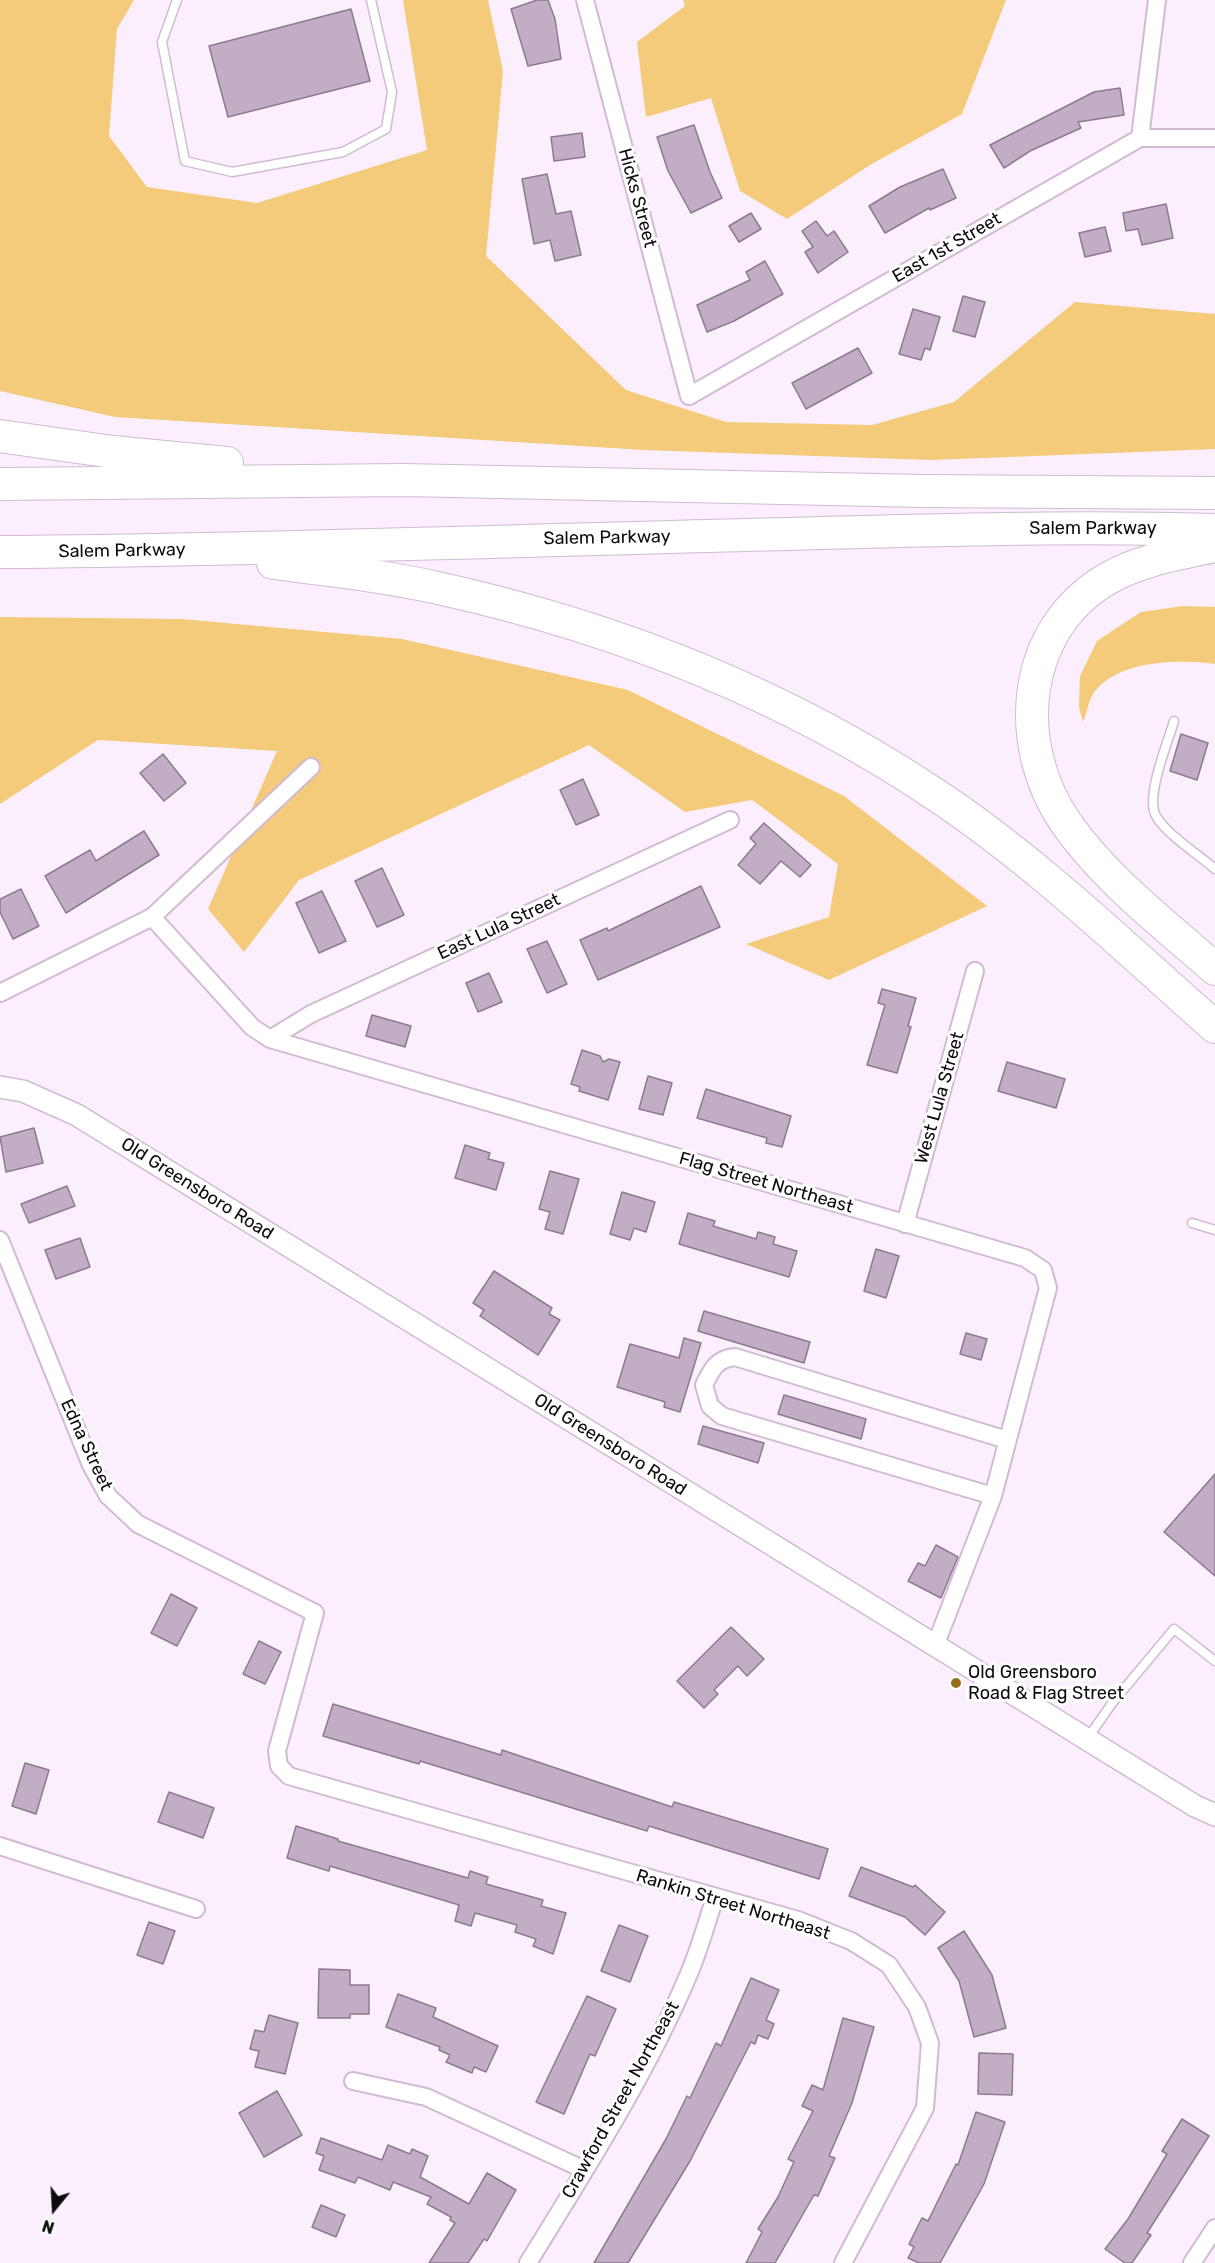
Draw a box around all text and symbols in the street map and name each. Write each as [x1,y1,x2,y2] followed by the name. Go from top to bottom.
[613,146,661,250] street label: Hicks Street
[889,208,1005,288] street label: East 1st Street
[1029,518,1157,540] street label: Salem Parkway
[543,526,671,550] street label: Salem Parkway
[58,539,186,563] street label: Salem Parkway
[434,889,564,965] street label: East Lula Street
[911,1030,969,1166] street label: West Lula Street
[117,1133,277,1245] street label: Old Greensboro Road
[676,1148,856,1218] street label: Flag Street Northeast
[530,1389,690,1501] street label: Old Greensboro Road
[55,1396,117,1494] street label: Edna Street
[968,1662,1124,1704] place label: Old Greensboro Road & Flag Street
[949,1676,963,1690] marker: Old Greensboro Road & Flag Street
[633,1865,833,1945] street label: Rankin Street Northeast
[558,1998,684,2202] street label: Crawford Street Northeast
[24,2179,84,2239] north arrow
[40,2216,57,2237] text: N

